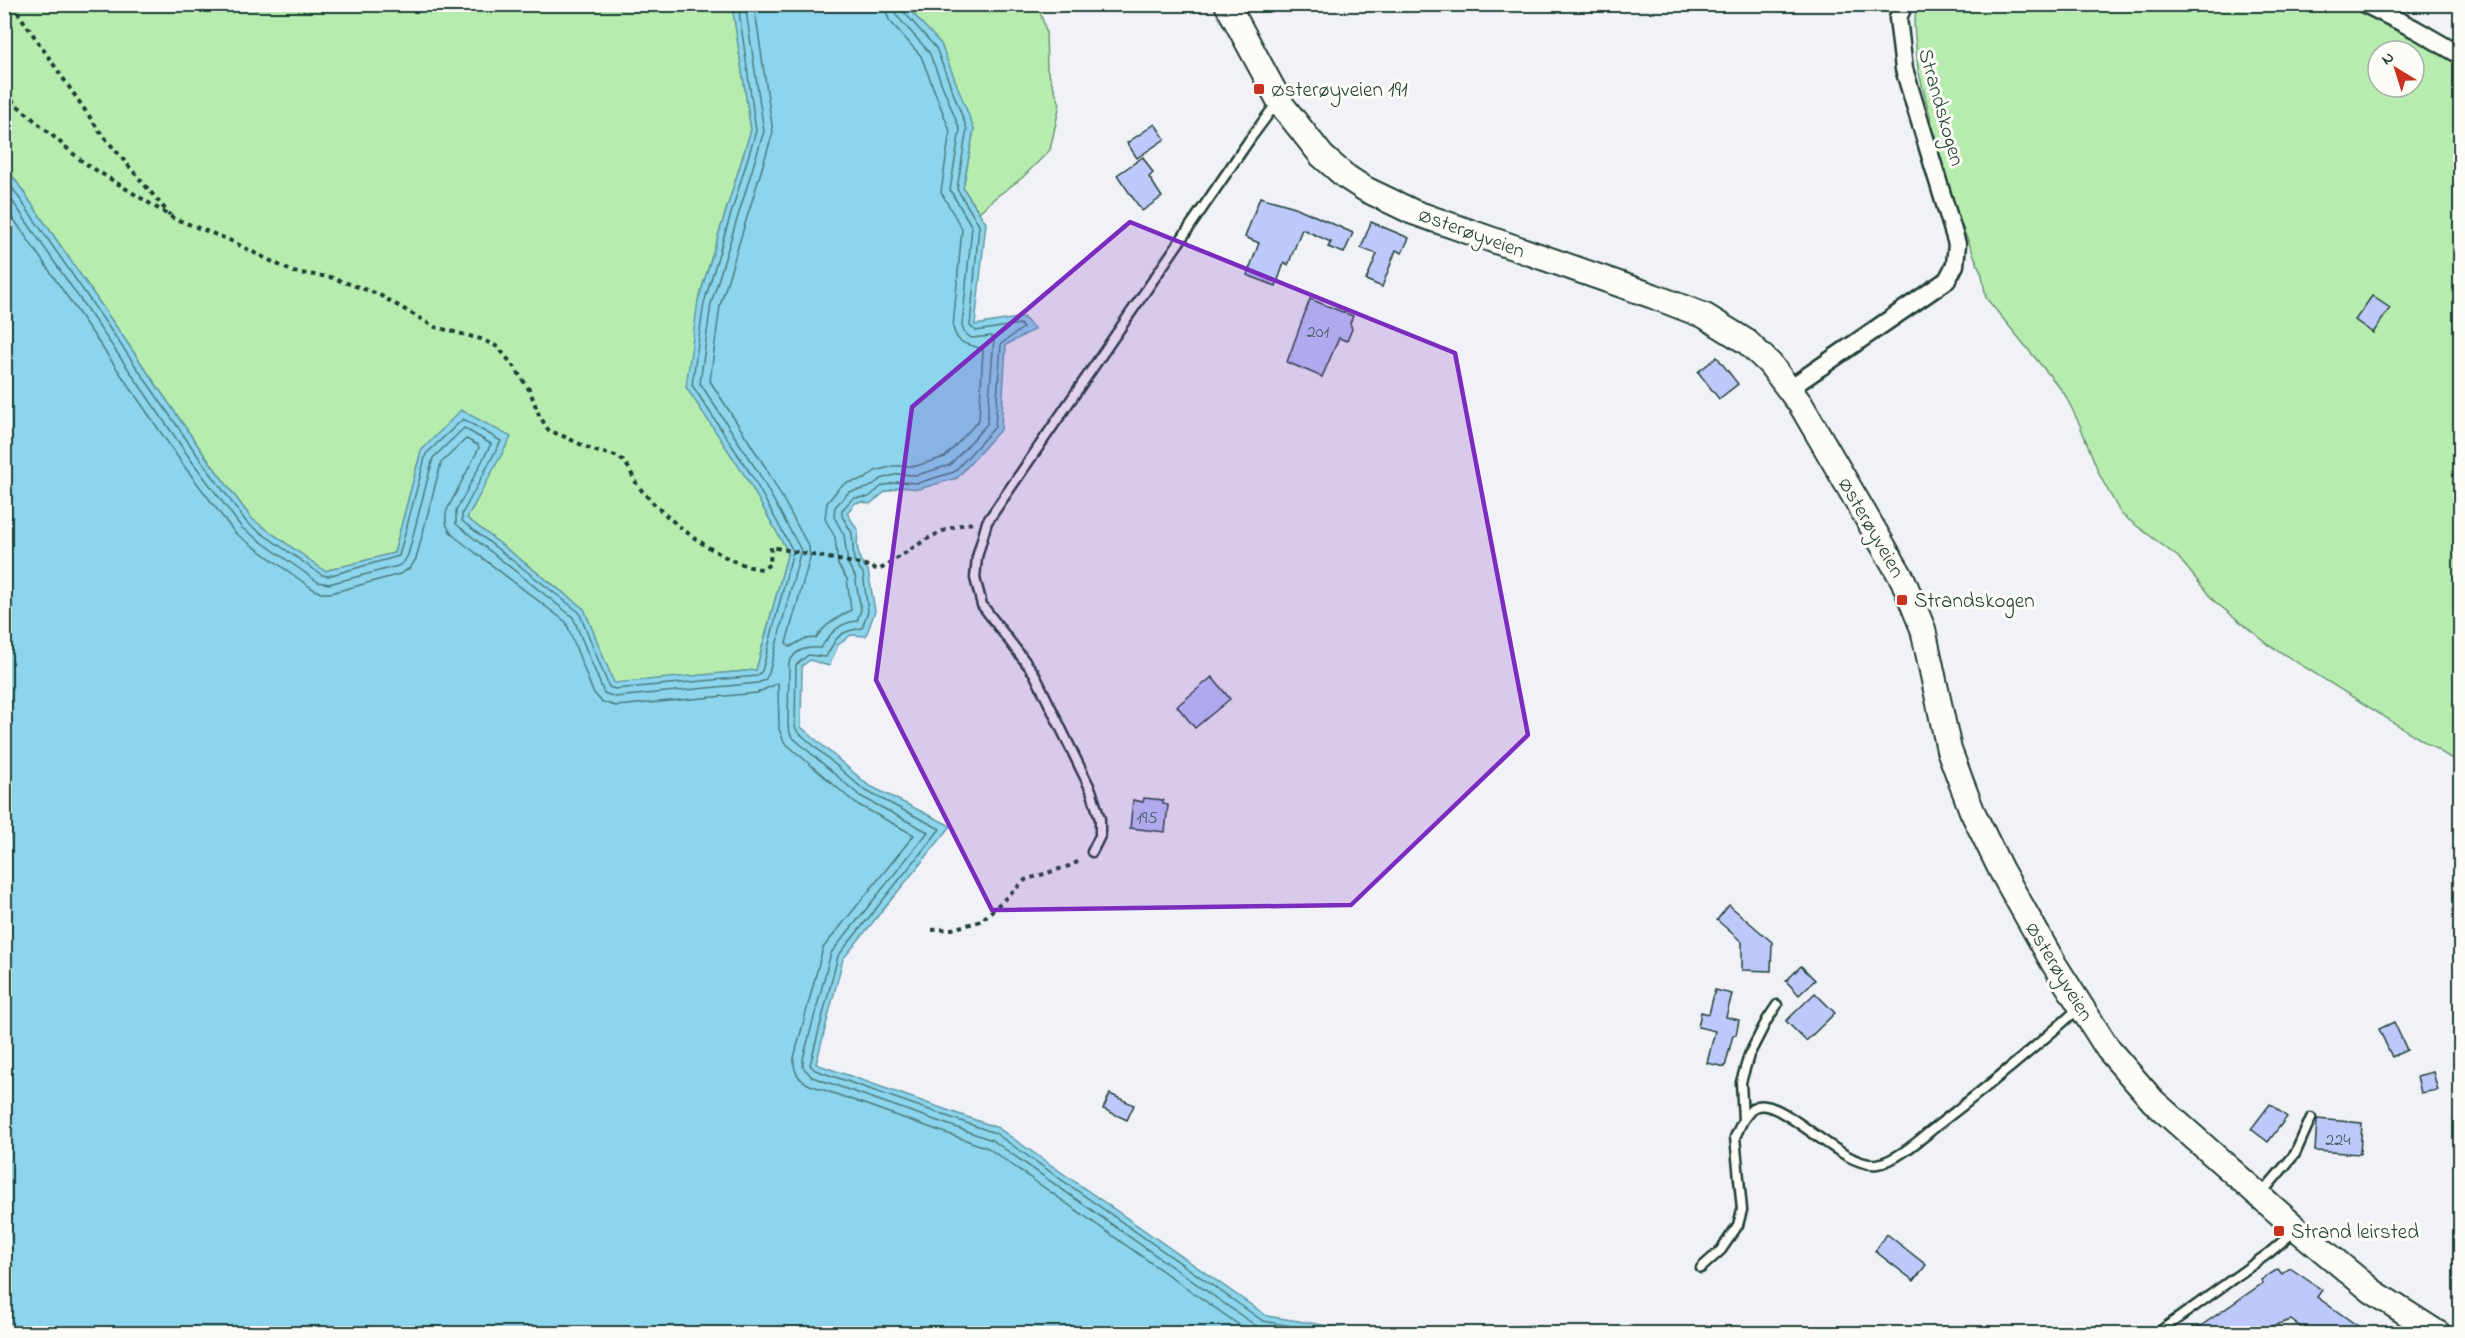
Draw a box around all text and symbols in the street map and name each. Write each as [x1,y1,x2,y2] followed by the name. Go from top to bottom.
[2366,39,2426,99] north arrow
[1907,45,1971,170] street label: Strandskogen
[2376,46,2400,72] text: N
[1271,76,1408,108] place label: Østerøyveien 191
[1252,82,1266,96] marker: Østerøyveien 191
[1413,201,1529,269] street label: Østerøyveien
[1307,320,1329,346] house number: 201
[1828,472,1911,585] street label: Østerøyveien
[1914,587,2035,619] place label: Strandskogen
[1895,593,1909,607] marker: Strandskogen
[1136,806,1158,832] house number: 195
[2015,916,2100,1029] street label: Østerøyveien
[2325,1128,2351,1154] house number: 224
[2291,1218,2419,1248] place label: Strand leirsted
[2272,1224,2286,1238] marker: Strand leirsted

